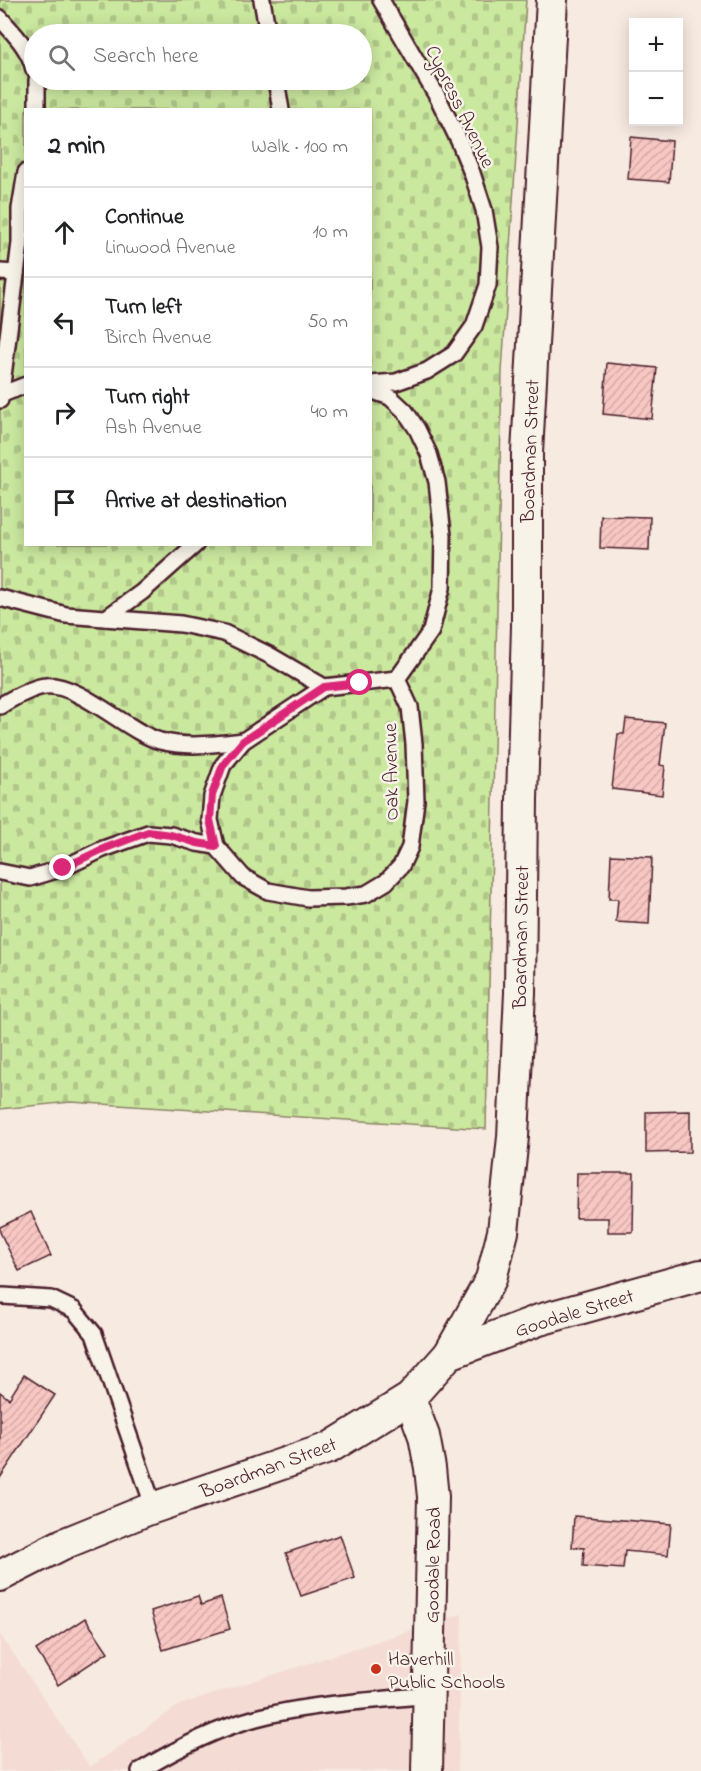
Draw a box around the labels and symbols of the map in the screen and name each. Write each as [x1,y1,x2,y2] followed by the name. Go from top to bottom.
[417,41,501,173] street label: Cypress Avenue
[514,379,549,524] street label: Boardman Street
[346,669,372,695] route start
[377,723,408,821] street label: Oak Avenue
[49,854,75,880] route end
[507,865,538,1010] street label: Boardman Street
[512,1282,638,1346] street label: Goodale Street
[195,1431,342,1508] street label: Boardman Street
[419,1507,450,1623] street label: Goodale Road
[388,1646,506,1698] place label: Haverhill Public Schools
[369,1662,383,1676] marker: Haverhill Public Schools

